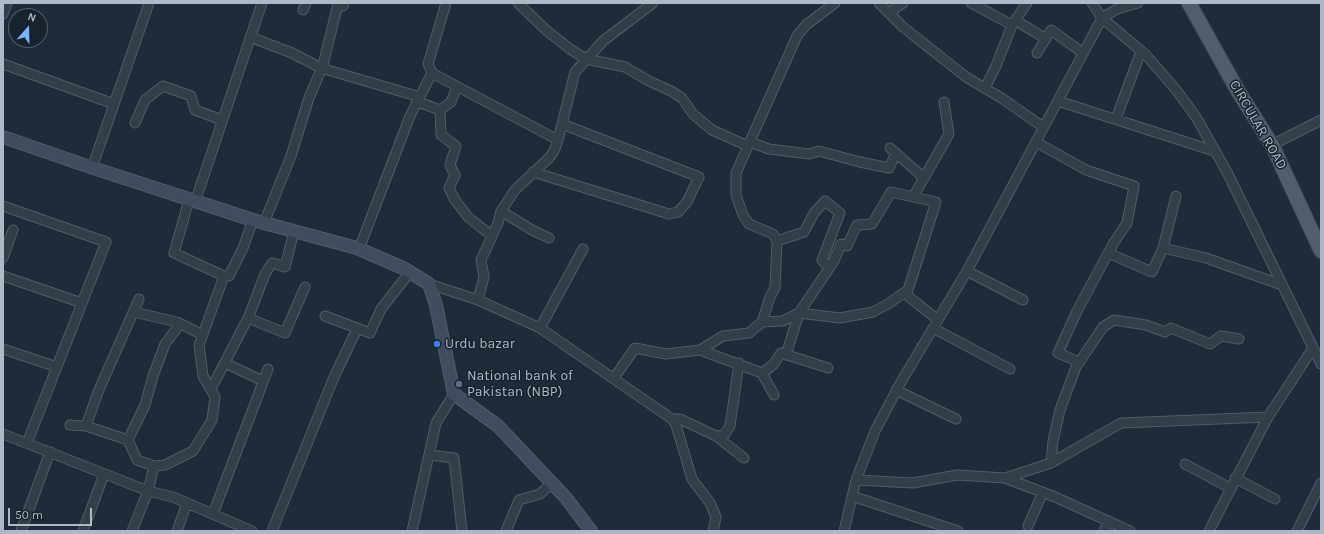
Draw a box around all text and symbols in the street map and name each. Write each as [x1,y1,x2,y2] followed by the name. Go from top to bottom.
[8,8,48,48] north arrow
[26,10,38,25] text: N
[1226,77,1290,173] street label: CIRCULAR ROAD
[445,336,515,352] place label: Urdu bazar
[432,339,442,349] marker: Urdu bazar
[467,368,573,400] place label: National bank of Pakistan (NBP)
[454,379,464,389] marker: National bank of Pakistan (NBP)
[10,500,94,526] scale bar
[15,508,43,522] text: 50 m

